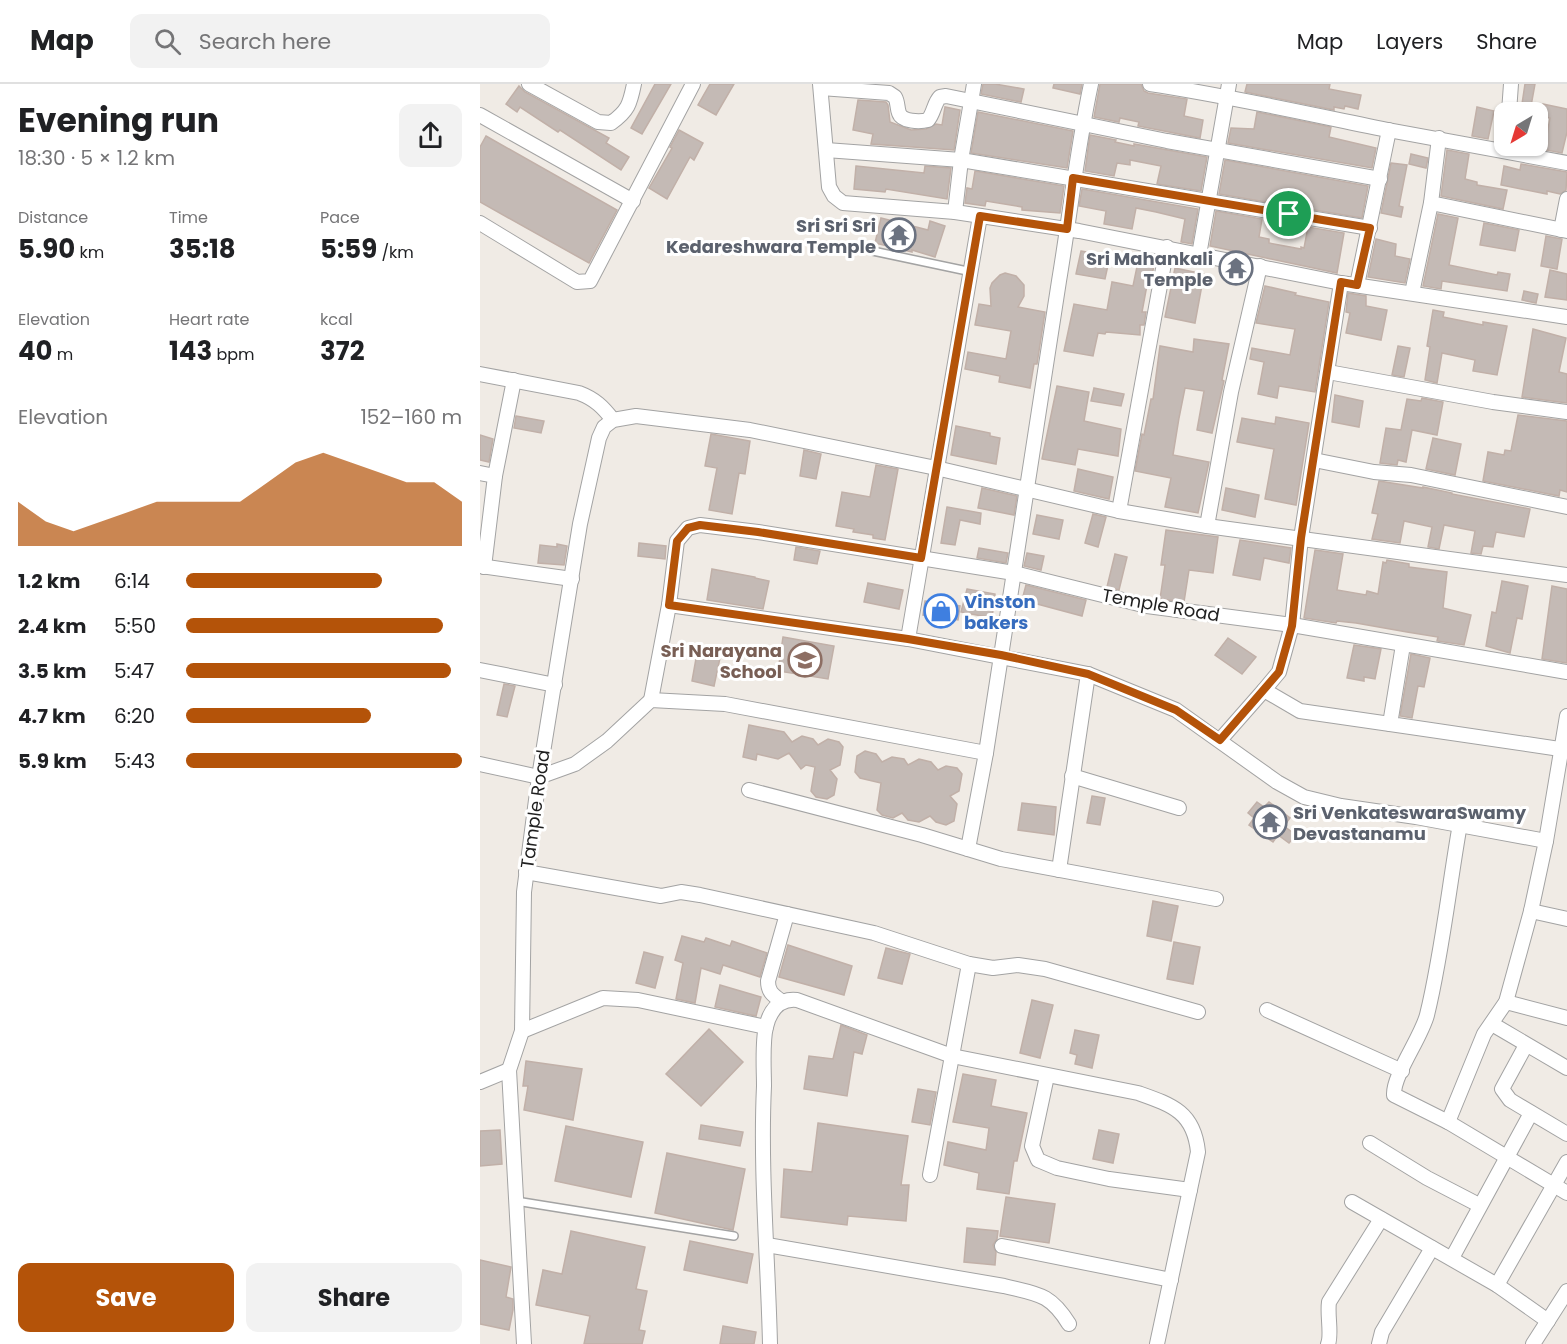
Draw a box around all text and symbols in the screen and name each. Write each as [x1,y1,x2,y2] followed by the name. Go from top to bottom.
[130,14,550,68] search box
[30,21,94,60] text: Map
[151,25,184,58] icon: search
[199,26,331,57] text: Search here
[1297,27,1343,56] text: Map
[1376,27,1443,56] text: Layers
[1476,27,1537,56] text: Share
[18,97,219,144] text: Evening run
[1494,102,1548,156] north arrow
[1494,102,1548,156] map controls
[399,104,462,167] button: share
[18,144,175,172] text: 18:30 · 5 × 1.2 km
[1263,188,1314,239] pin
[1272,197,1305,230] icon: arrive
[18,206,88,229] text: Distance
[169,206,208,229] text: Time
[320,206,360,229] text: Pace
[666,213,876,259] place label: Sri Sri Sri Kedareshwara Temple
[881,217,917,253] temple icon: Sri Sri Sri Kedareshwara Temple
[18,231,75,267] text: 5.90
[169,231,236,267] text: 35:18
[320,231,377,267] text: 5:59
[75,241,104,264] text: km
[377,241,414,264] text: /km
[1086,246,1213,292] place label: Sri Mahankali Temple
[1218,250,1254,286] temple icon: Sri Mahankali Temple
[18,308,90,331] text: Elevation
[169,308,249,331] text: Heart rate
[320,308,353,331] text: kcal
[18,333,53,369] text: 40
[169,333,212,369] text: 143
[320,333,365,369] text: 372
[53,343,73,366] text: m
[212,343,255,366] text: bpm
[18,403,108,431] text: Elevation
[360,403,462,431] text: 152–160 m
[18,567,80,595] text: 1.2 km
[114,567,150,595] text: 6:14
[1100,582,1222,628] street label: Temple Road
[964,589,1036,635] place label: Vinston bakers
[923,593,959,629] shop icon: Vinston bakers
[18,612,86,640] text: 2.4 km
[114,612,156,640] text: 5:50
[660,638,782,684] place label: Sri Narayana School
[787,642,823,678] school or university icon: Sri Narayana School
[18,657,87,685] text: 3.5 km
[114,657,154,685] text: 5:47
[18,702,86,730] text: 4.7 km
[114,702,155,730] text: 6:20
[18,747,87,775] text: 5.9 km
[114,747,155,775] text: 5:43
[514,748,556,870] street label: Tample Road
[1293,800,1527,846] place label: Sri VenkateswaraSwamy Devastanamu
[1252,804,1288,840] temple icon: Sri VenkateswaraSwamy Devastanamu
[18,1263,234,1332] button: Save
[246,1263,462,1332] button: Share

